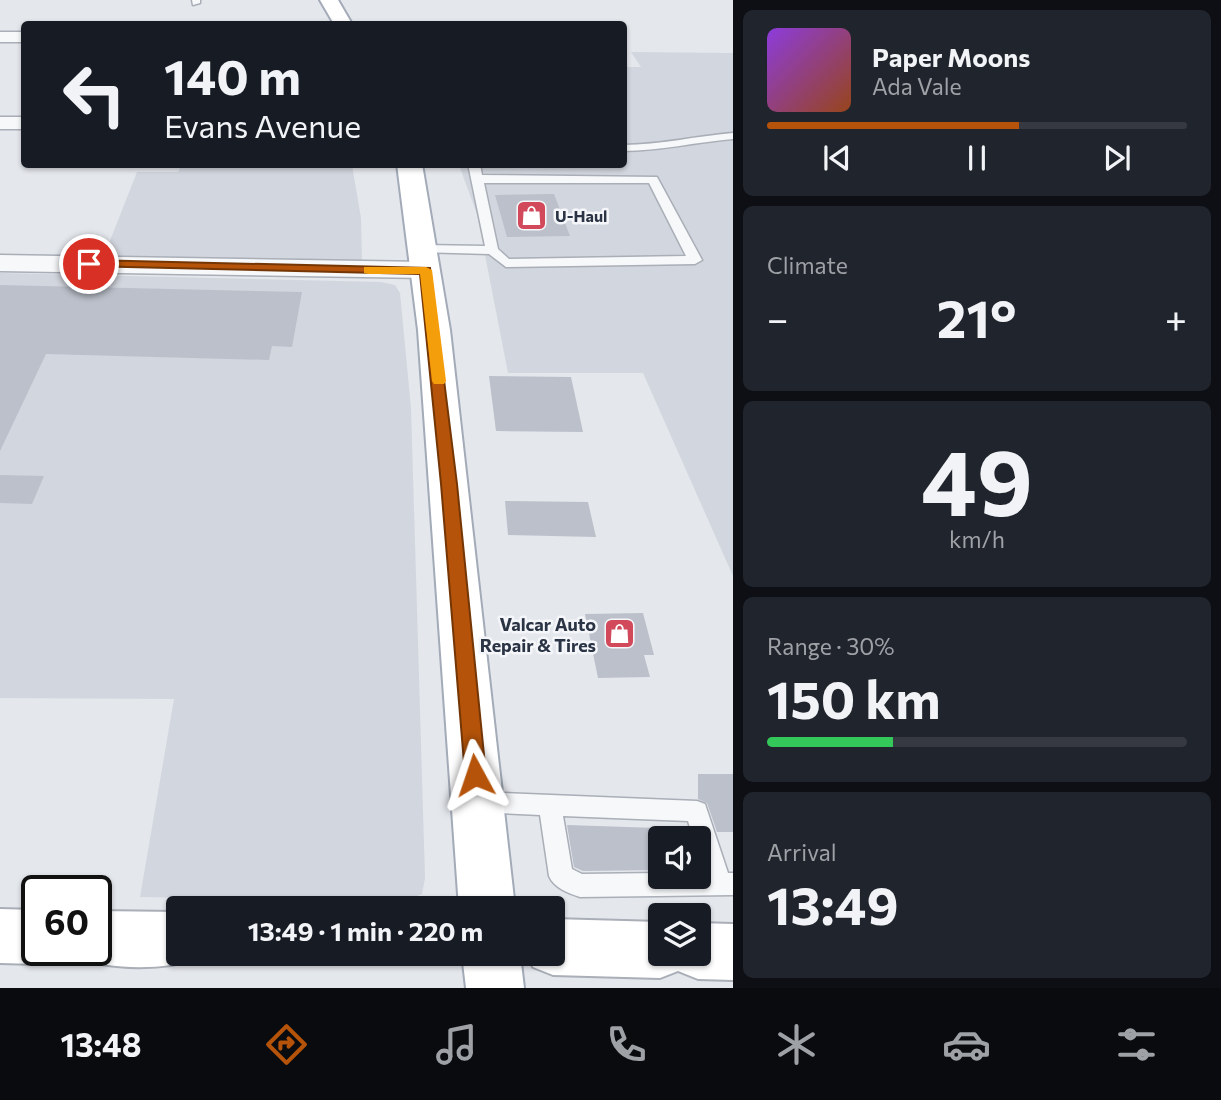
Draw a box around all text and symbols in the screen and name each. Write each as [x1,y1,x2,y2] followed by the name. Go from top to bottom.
[872,41,1030,72] text: Paper Moons
[164,45,301,105] text: 140 m
[49,49,140,140] icon: left
[872,72,962,100] text: Ada Vale
[164,105,361,145] text: Evans Avenue
[818,139,856,177] icon: previous
[958,139,996,177] icon: pause
[1098,139,1136,177] icon: next
[515,198,549,232] shop icon: U-Haul
[555,206,607,225] place label: U-Haul
[59,234,119,294] pin
[70,245,108,283] icon: arrive
[767,251,848,279] text: Climate
[937,285,1016,349] text: 21°
[767,294,789,341] text: −
[1165,294,1187,341] text: +
[921,423,1033,535] text: 49
[949,525,1005,553] text: km/h
[480,613,596,656] place label: Valcar Auto Repair & Tires
[602,617,636,651] shop icon: Valcar Auto Repair & Tires
[767,632,895,660] text: Range · 30%
[767,666,941,730] text: 150 km
[438,738,512,812] position arrow
[648,826,711,966] map controls
[648,826,711,889] button: sound
[767,838,837,866] text: Arrival
[767,872,899,936] text: 13:49
[21,875,112,966] speed limit sign: 60
[648,903,711,966] button: layers
[248,915,483,946] text: 13:49 · 1 min · 220 m
[262,1020,311,1069] icon: directions
[432,1020,481,1069] icon: music
[602,1020,651,1069] icon: phone
[772,1020,821,1069] icon: climate
[942,1020,991,1069] icon: car
[1112,1020,1161,1069] icon: filters
[60,1024,141,1064] text: 13:48

